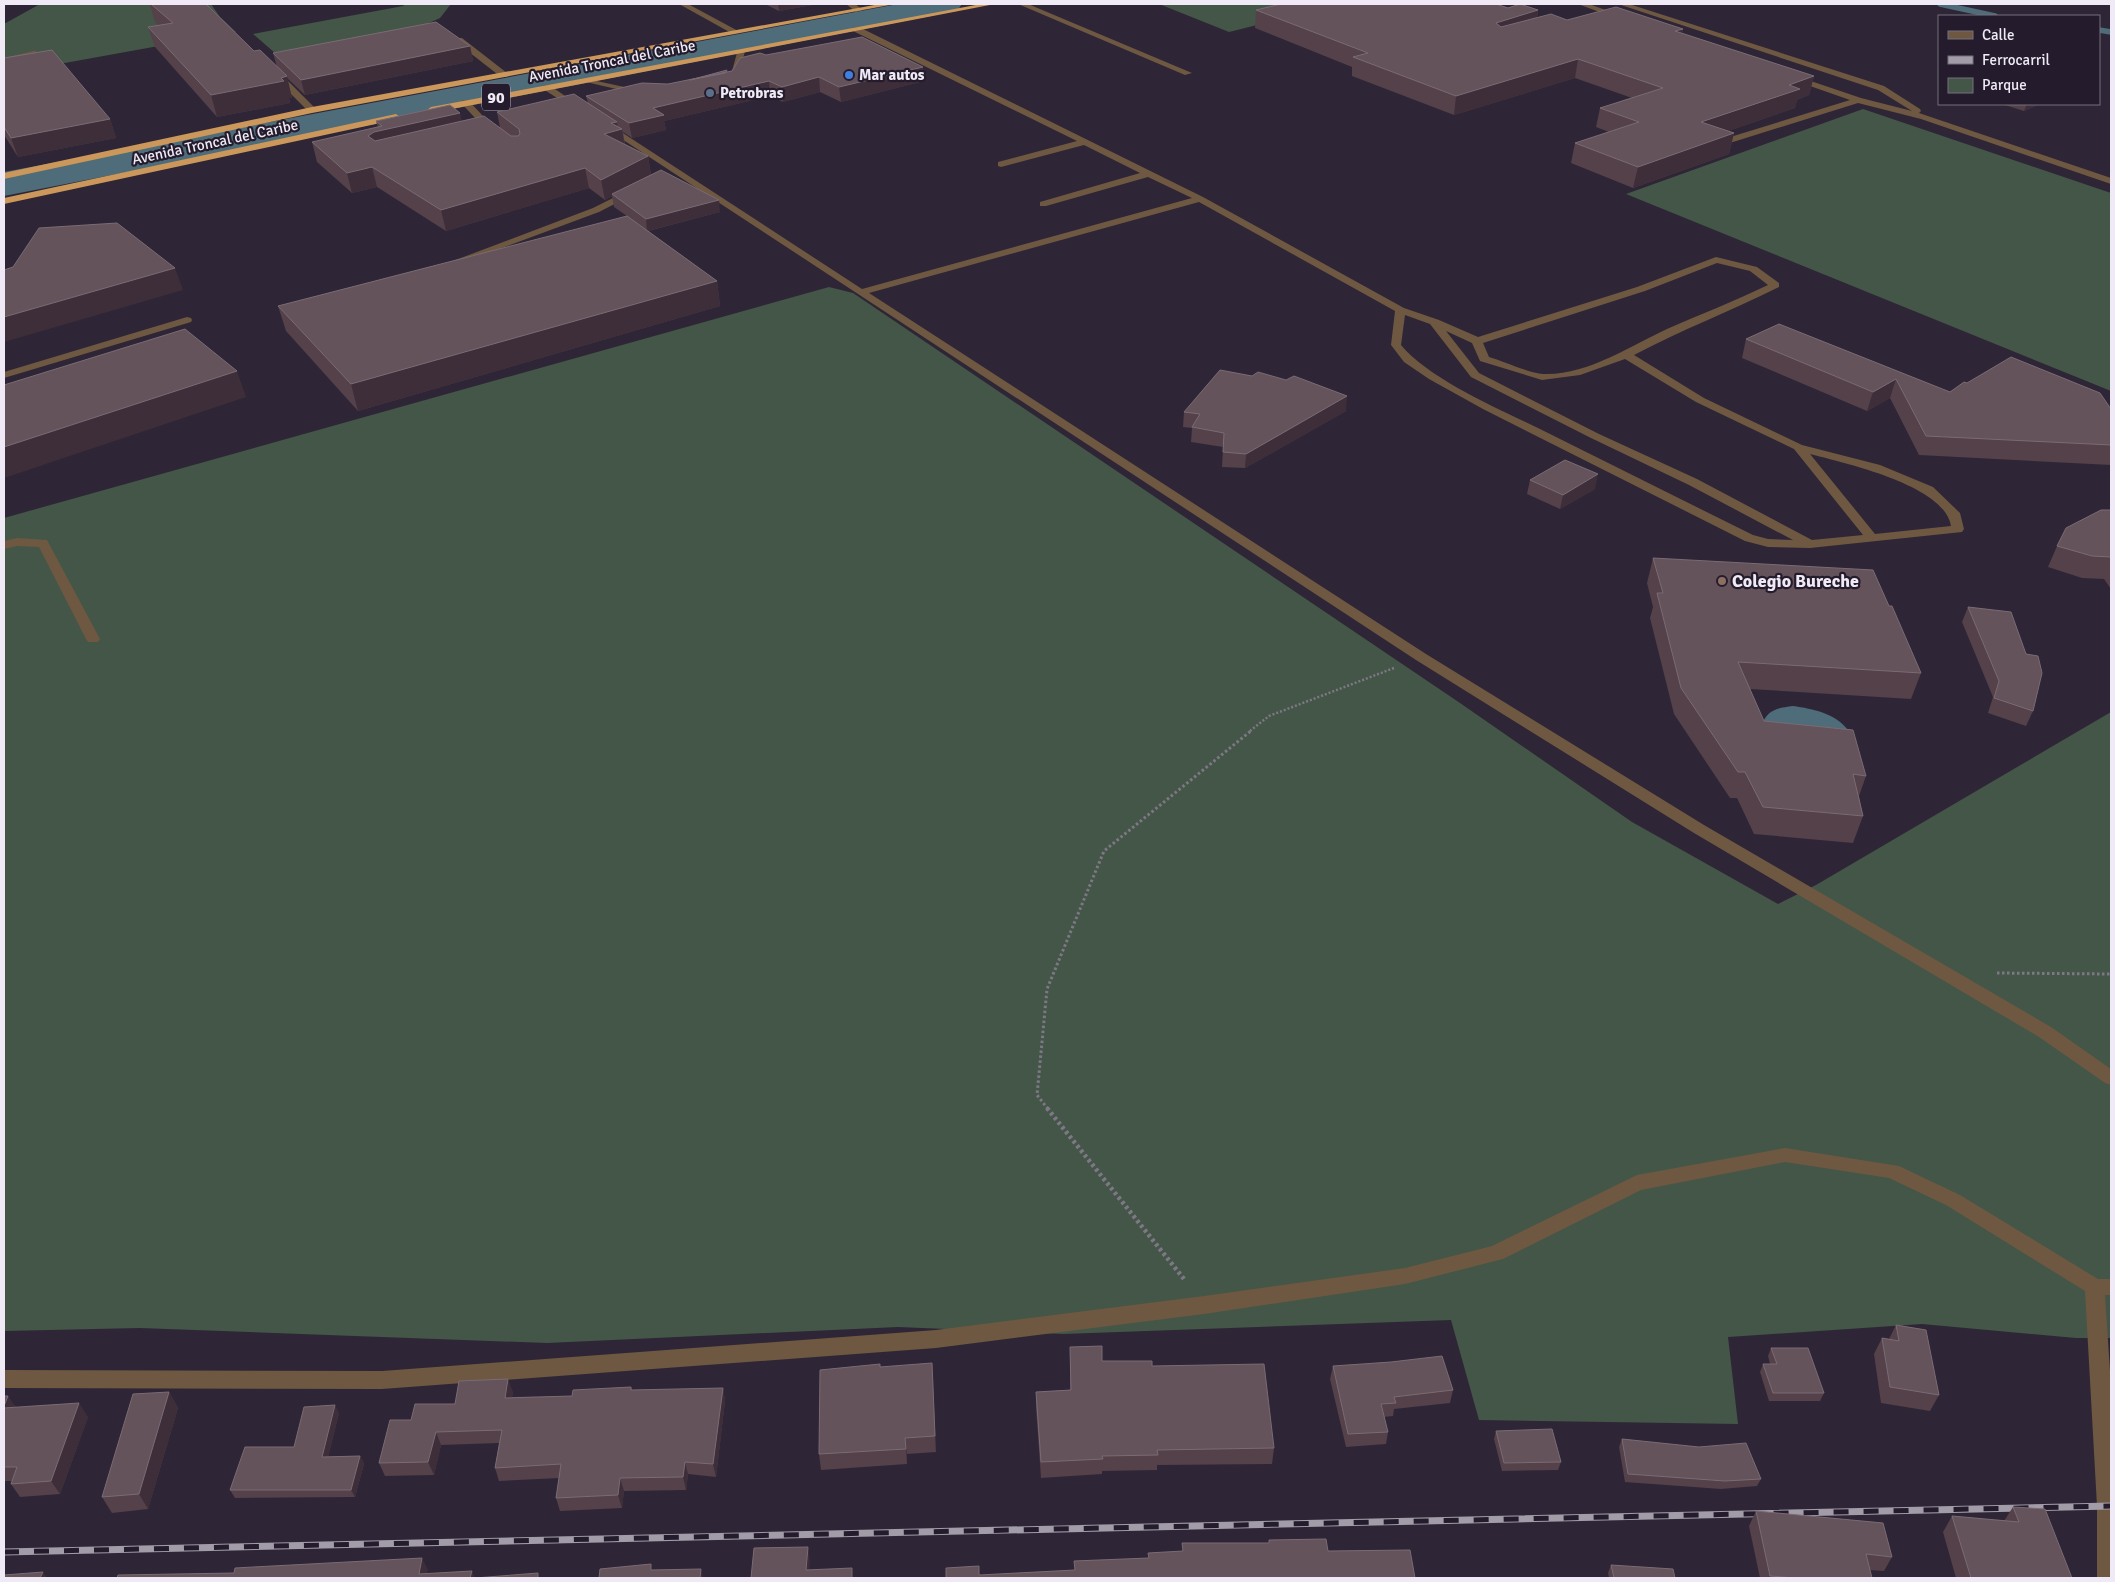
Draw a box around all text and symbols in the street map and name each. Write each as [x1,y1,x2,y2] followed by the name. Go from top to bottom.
[1938,15,2100,105] legend
[1982,26,2015,44] text: Calle
[527,36,697,86] street label: Avenida Troncal del Caribe
[1982,51,2050,69] text: Ferrocarril
[859,66,925,84] place label: Mar autos
[843,69,855,81] marker: Mar autos
[1982,76,2027,94] text: Parque
[482,84,510,110] road number: 90
[720,84,784,102] place label: Petrobras
[704,87,716,99] marker: Petrobras
[130,116,300,168] street label: Avenida Troncal del Caribe
[1732,570,1859,592] place label: Colegio Bureche
[1716,575,1728,587] marker: Colegio Bureche

